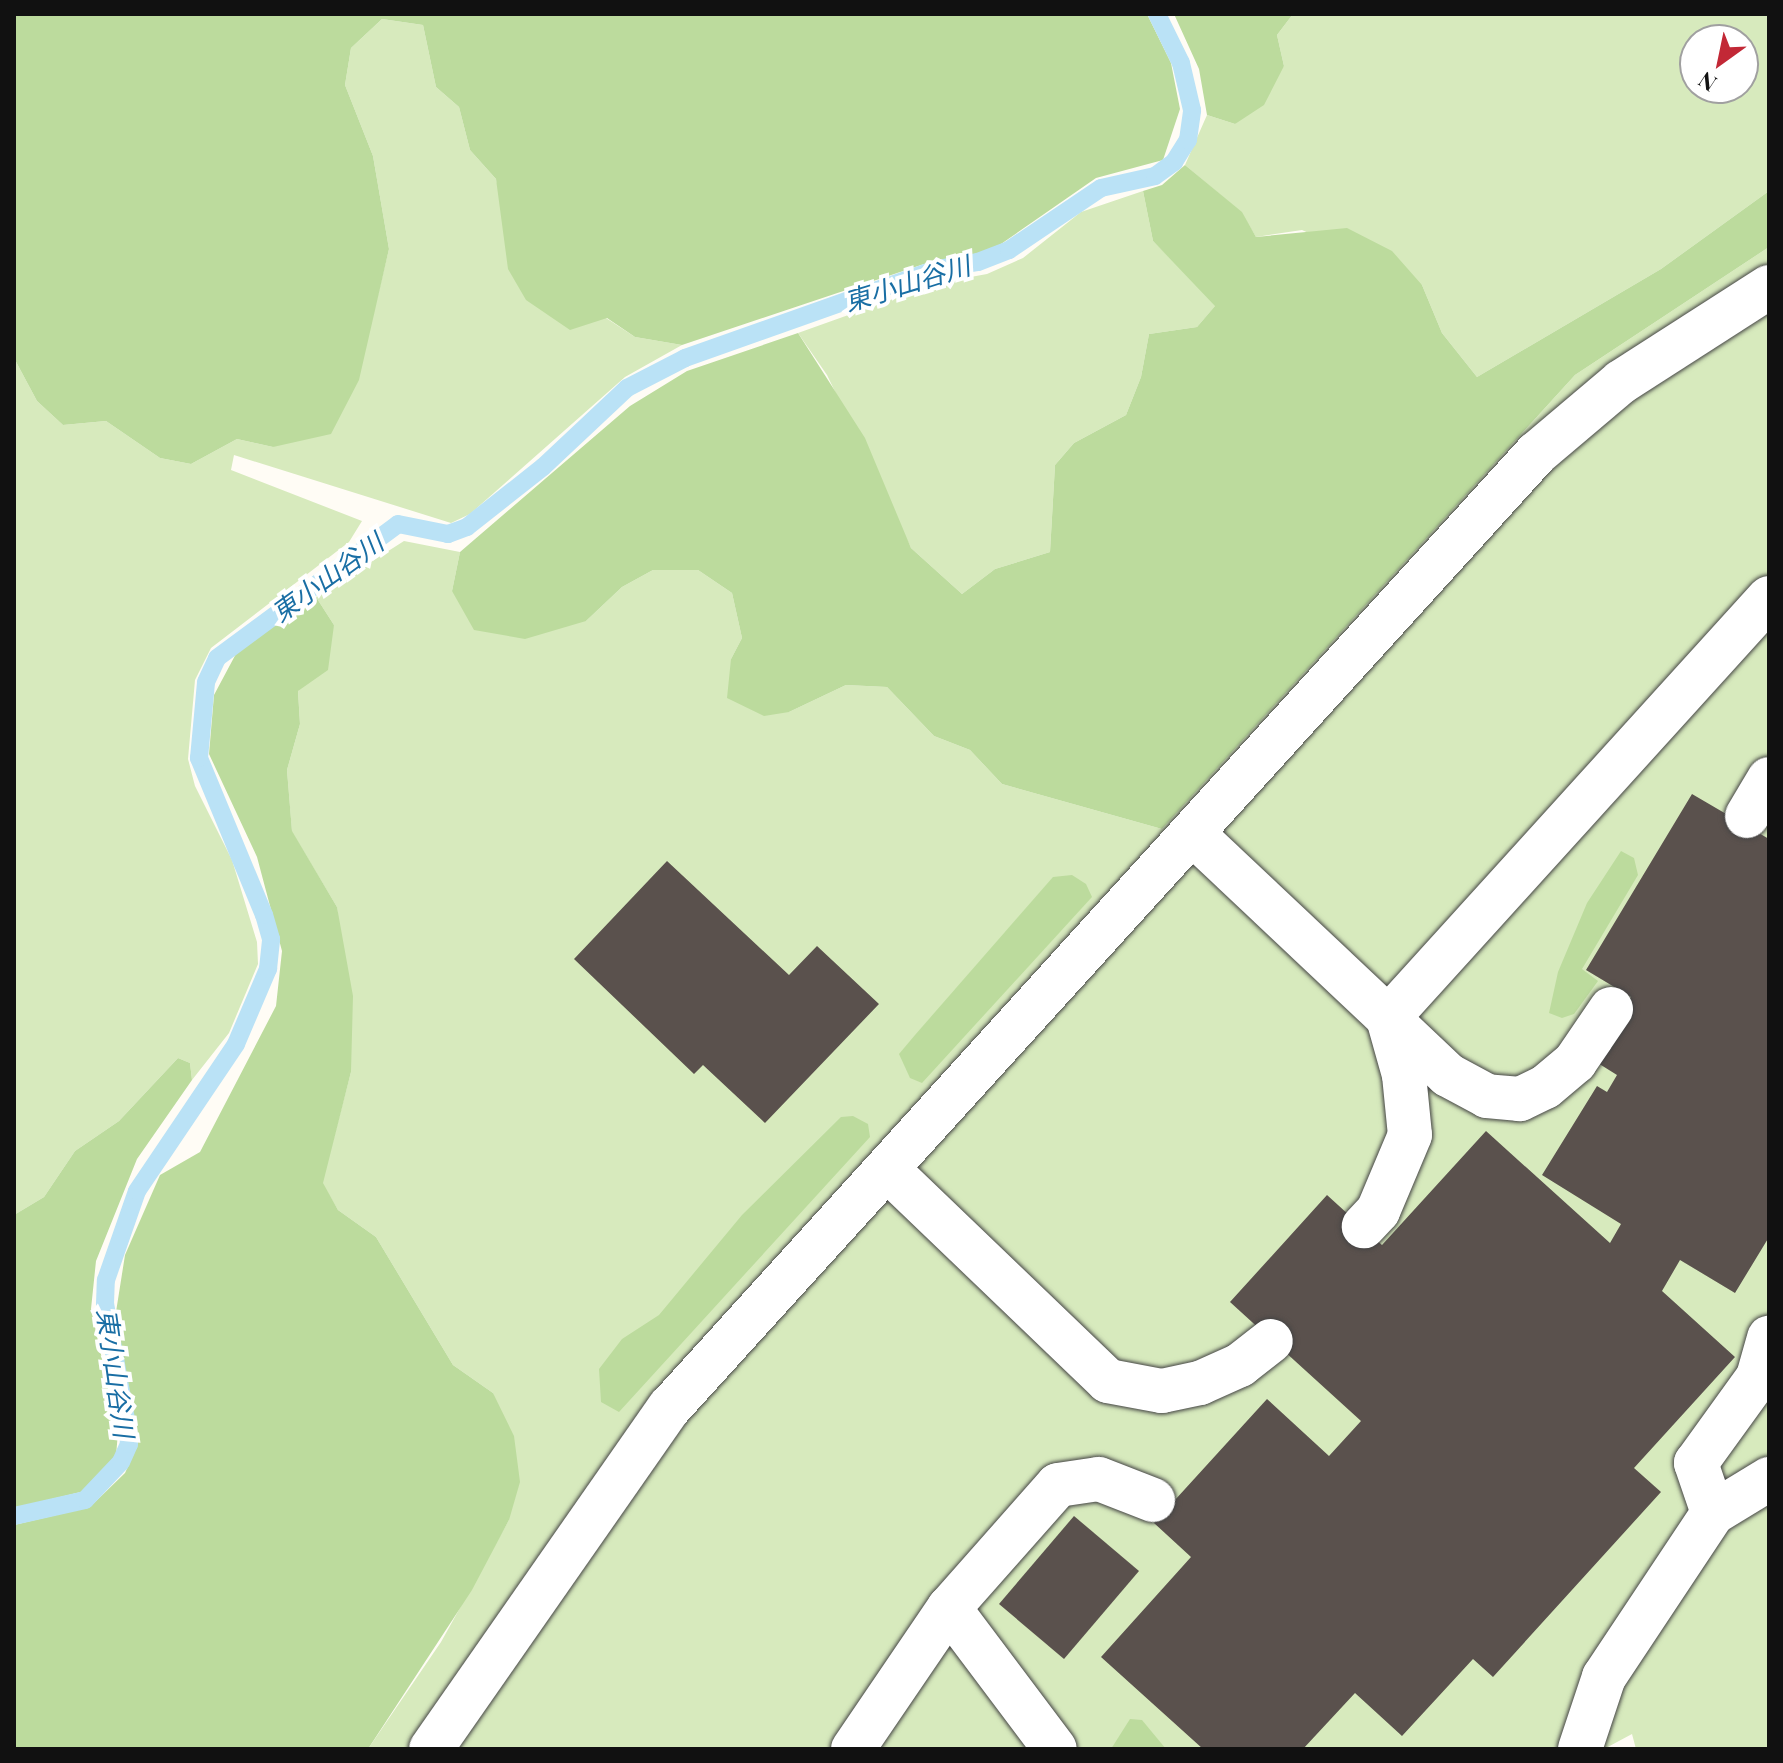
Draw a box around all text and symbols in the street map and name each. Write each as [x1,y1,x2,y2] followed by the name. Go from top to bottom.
[1679,24,1759,104] north arrow
[1692,66,1722,99] text: N
[840,249,974,317] water label: 東小山谷川
[265,526,389,628] water label: 東小山谷川
[92,1306,140,1440] water label: 東小山谷川

